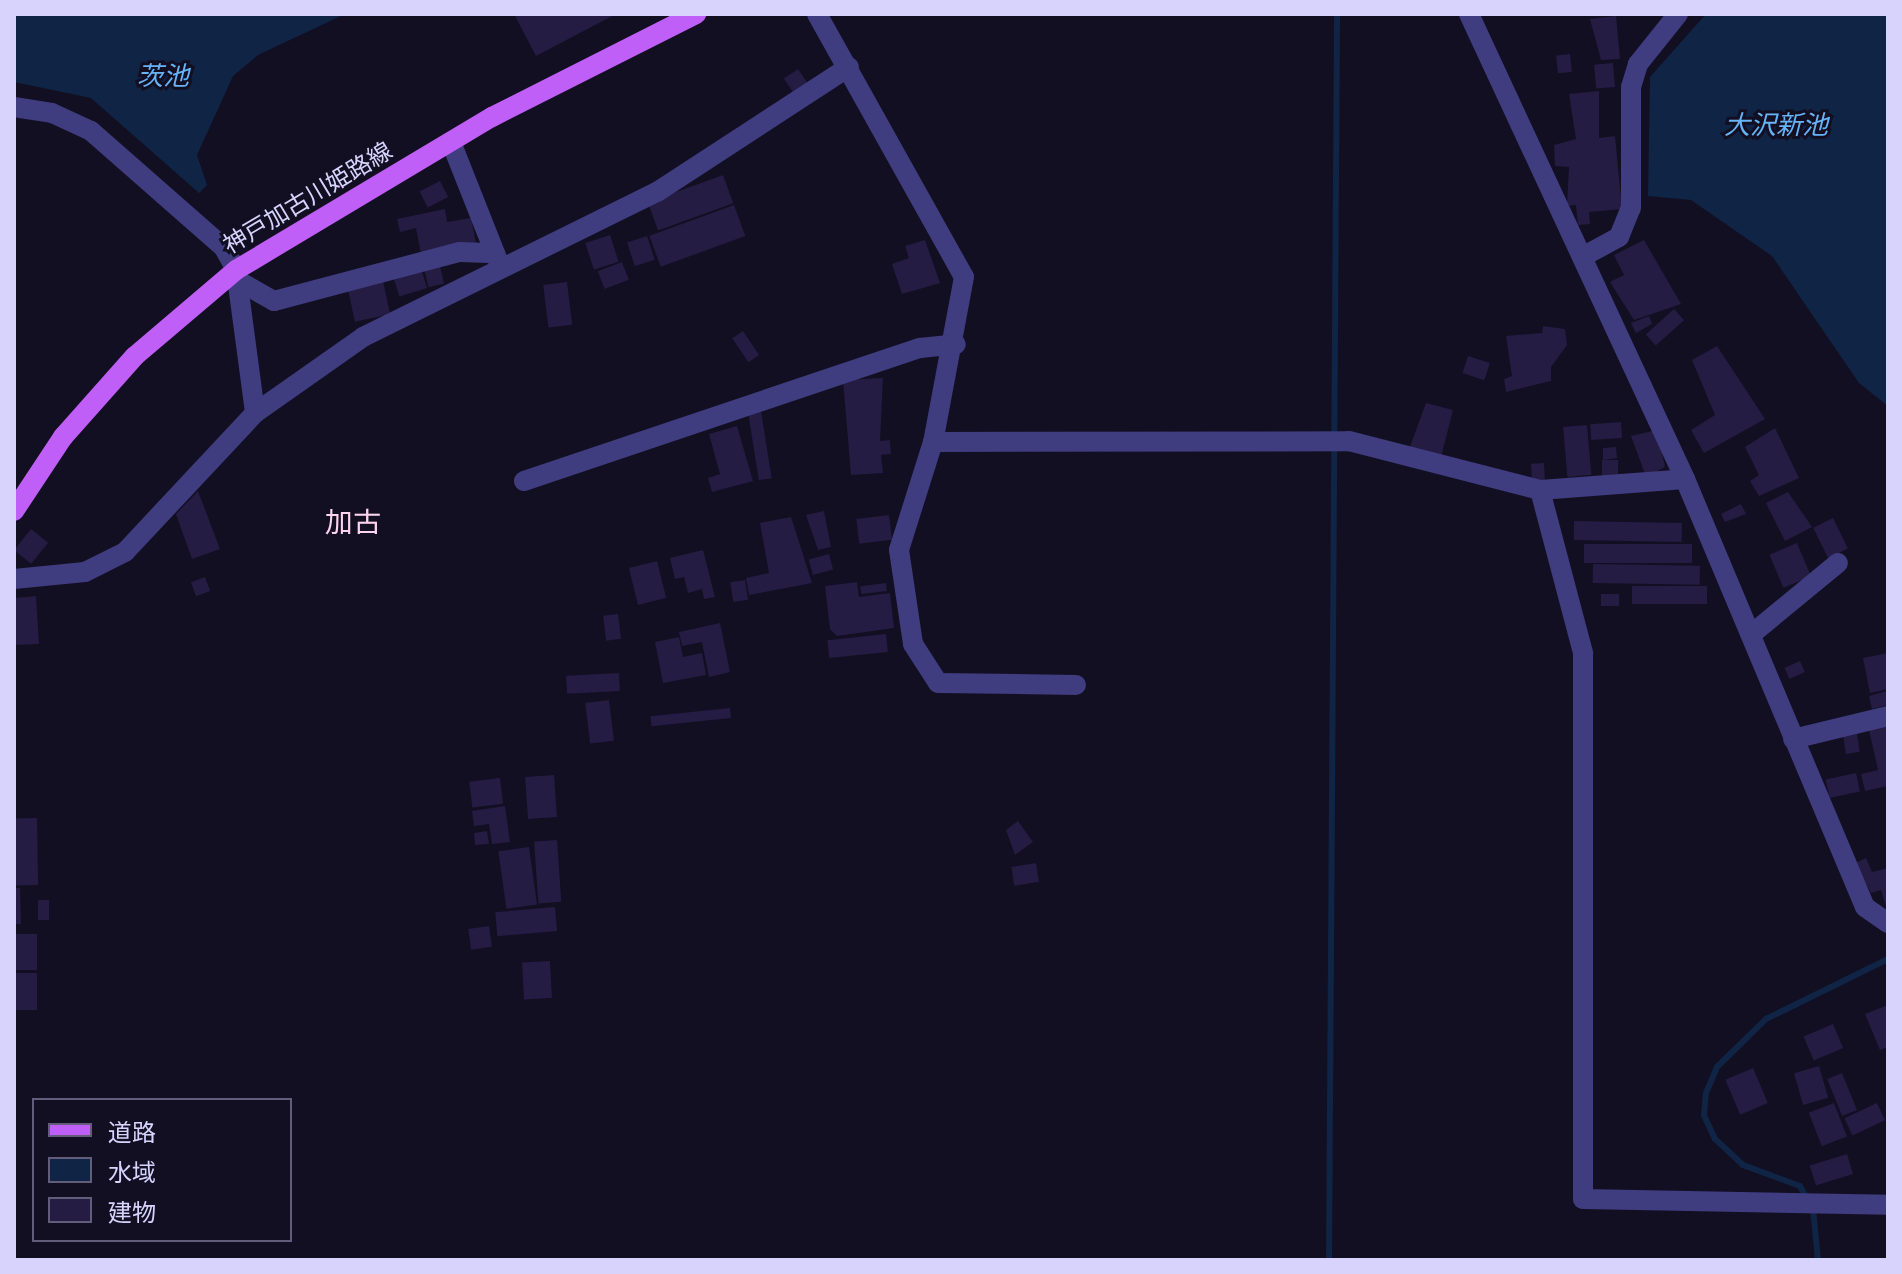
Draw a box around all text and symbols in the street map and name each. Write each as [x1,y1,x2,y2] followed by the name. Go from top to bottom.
[137,60,189,92] water label: 茨池
[1724,109,1828,141] water label: 大沢新池
[217,135,397,259] street label: 神戸加古川姫路線
[325,504,381,538] district label: 加古
[32,1098,292,1242] legend
[108,1117,156,1146] text: 道路
[108,1157,156,1186] text: 水域
[108,1197,156,1226] text: 建物

